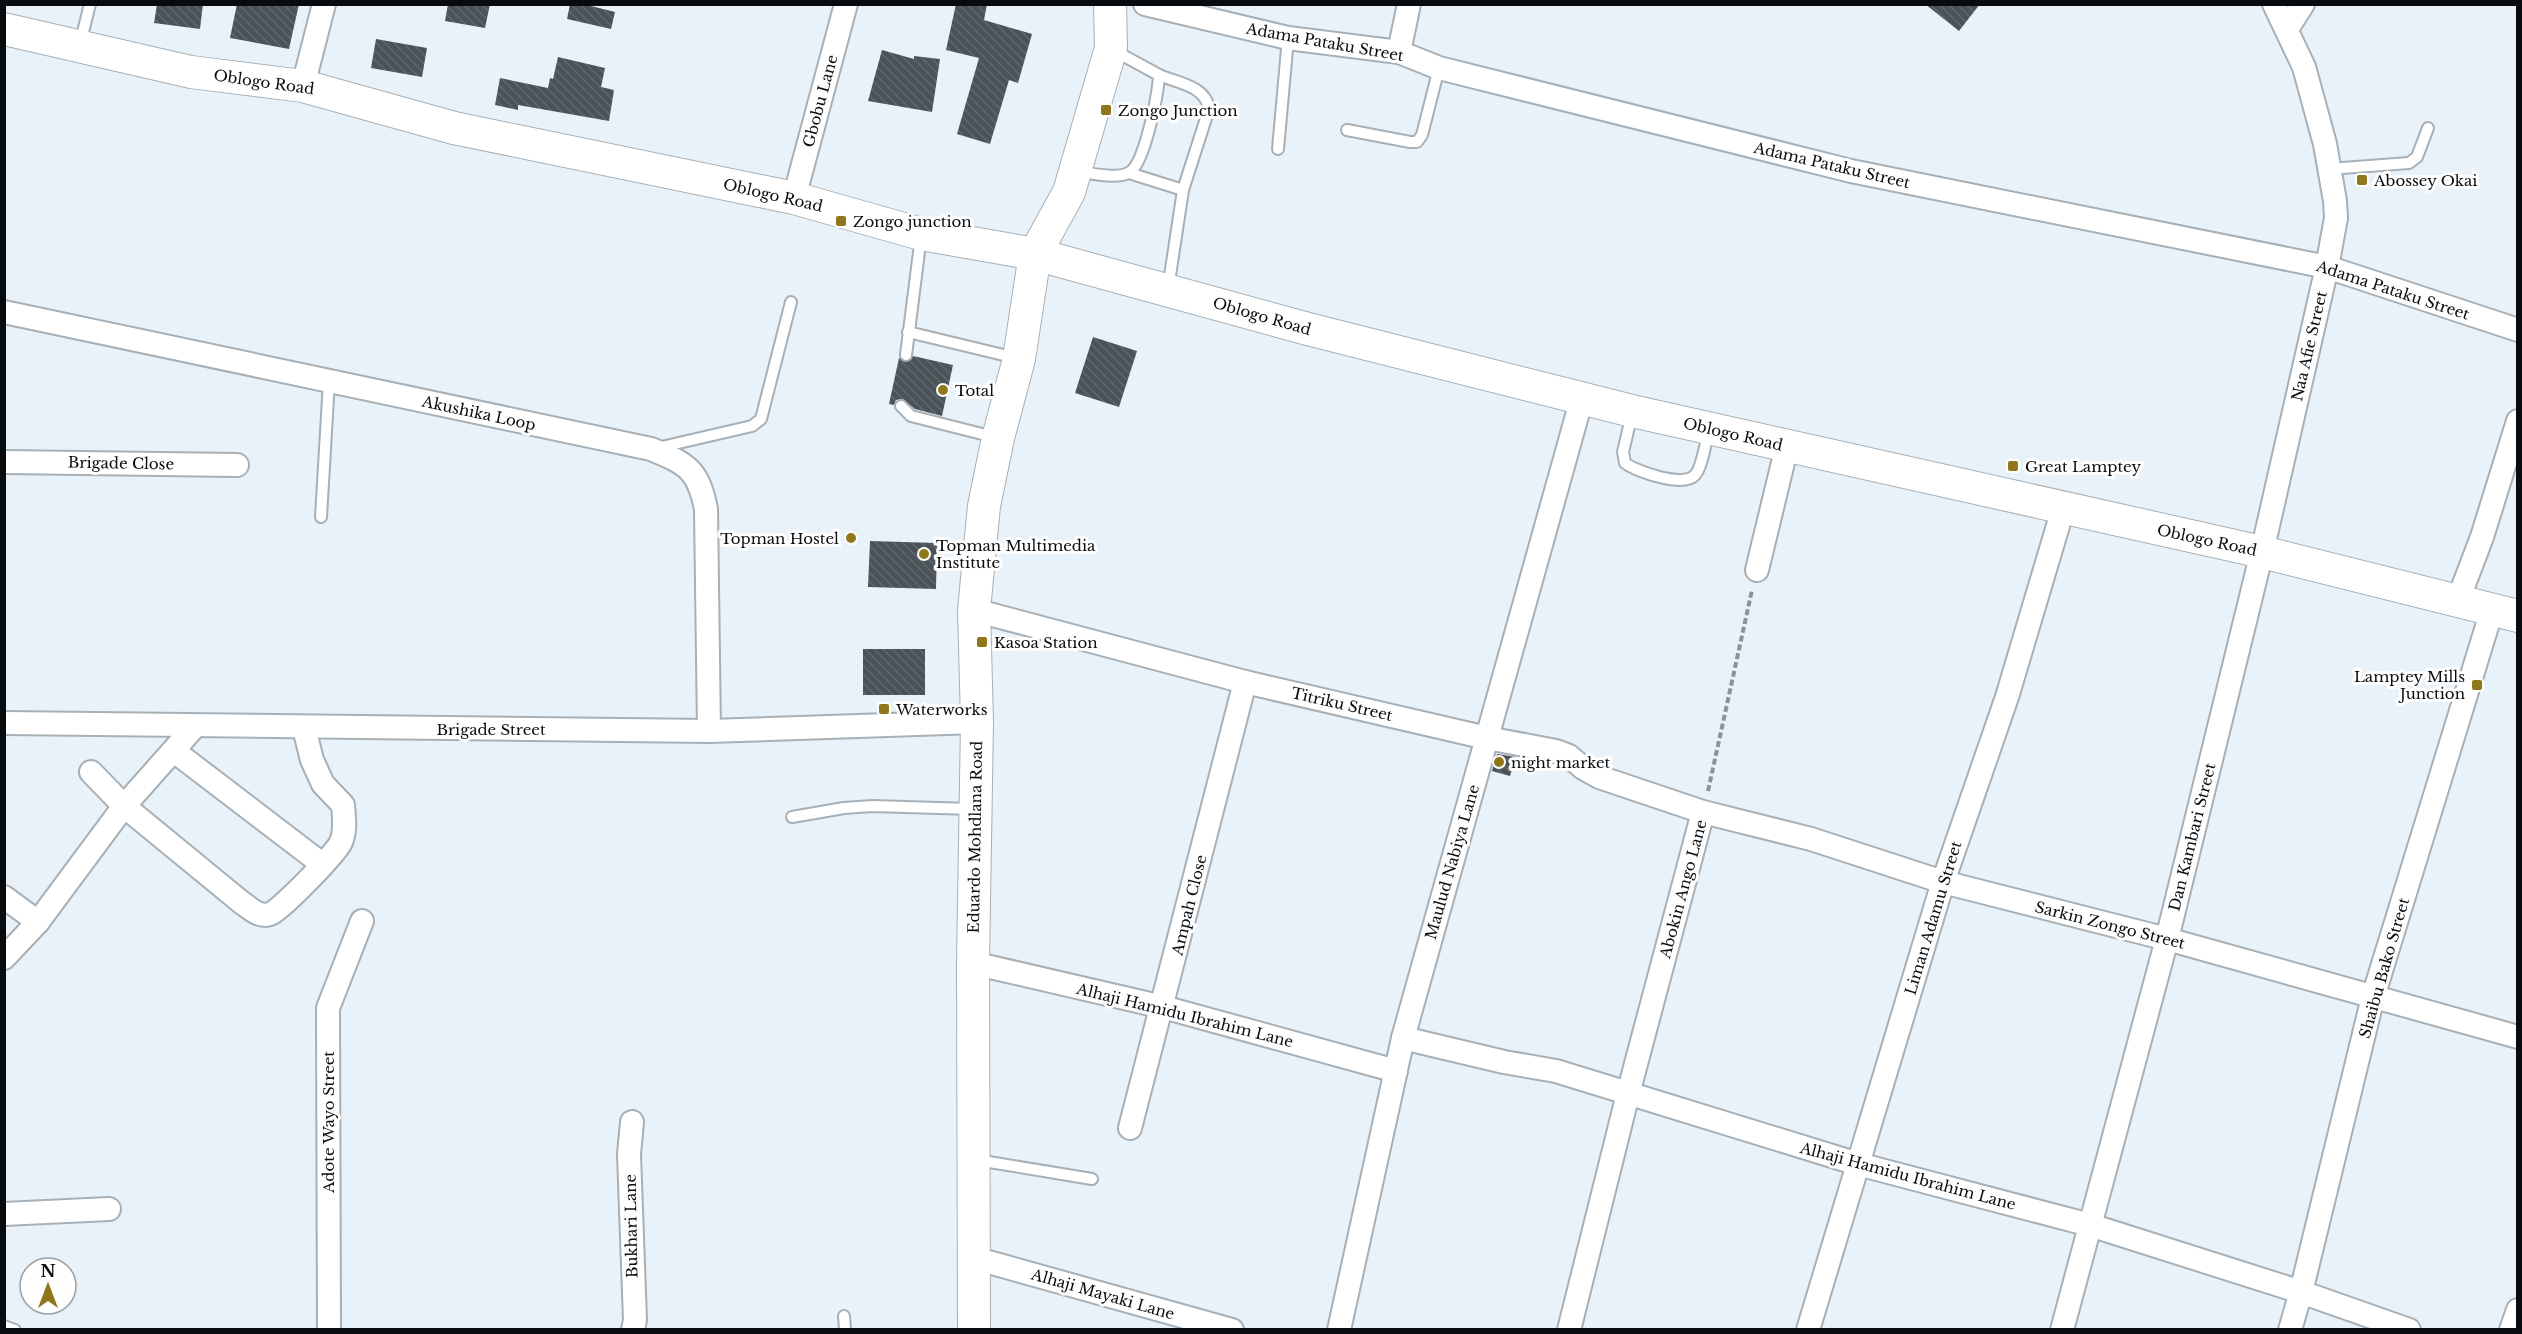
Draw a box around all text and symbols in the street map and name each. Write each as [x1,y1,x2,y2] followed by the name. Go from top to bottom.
[1244,19,1405,65] street label: Adama Pataku Street
[799,53,841,149] street label: Gbobu Lane
[212,66,316,98] street label: Oblogo Road
[1118,101,1238,120] place label: Zongo Junction
[1099,103,1113,117] marker: Zongo Junction
[1751,138,1912,192] street label: Adama Pataku Street
[2373,171,2477,190] place label: Abossey Okai
[2355,173,2369,187] marker: Abossey Okai
[721,174,825,216] street label: Oblogo Road
[853,212,972,231] place label: Zongo junction
[834,214,848,228] marker: Zongo junction
[2313,256,2472,324] street label: Adama Pataku Street
[2287,289,2331,403] street label: Naa Afie Street
[1211,293,1313,339] street label: Oblogo Road
[955,381,994,400] place label: Total
[936,383,950,397] marker: Total
[420,391,537,434] street label: Akushika Loop
[1681,413,1785,455] street label: Oblogo Road
[68,453,174,473] street label: Brigade Close
[2025,457,2141,476] place label: Great Lamptey
[2006,459,2020,473] marker: Great Lamptey
[2155,520,2259,560] street label: Oblogo Road
[720,529,839,548] place label: Topman Hostel
[844,531,858,545] marker: Topman Hostel
[936,536,1096,572] place label: Topman Multimedia Institute
[917,547,931,561] marker: Topman Multimedia Institute
[994,633,1098,652] place label: Kasoa Station
[975,635,989,649] marker: Kasoa Station
[2354,667,2465,703] place label: Lamptey Mills Junction
[2470,678,2484,692] marker: Lamptey Mills Junction
[1290,683,1395,725] street label: Titriku Street
[895,700,988,719] place label: Waterworks
[877,702,891,716] marker: Waterworks
[436,720,546,739] street label: Brigade Street
[964,740,986,934] street label: Eduardo Mohdlana Road
[1511,753,1611,772] place label: night market
[1492,755,1506,769] marker: night market
[2164,761,2220,913] street label: Dan Kambari Street
[1421,782,1483,942] street label: Maulud Nabiya Lane
[1655,818,1711,961] street label: Abokin Ango Lane
[1901,838,1966,997] street label: Liman Adamu Street
[1167,853,1211,958] street label: Ampah Close
[2355,895,2413,1040] street label: Shaibu Bako Street
[2033,897,2187,953] street label: Sarkin Zongo Street
[1074,979,1295,1051] street label: Alhaji Hamidu Ibrahim Lane
[319,1051,338,1194] street label: Adote Wayo Street
[1797,1138,2018,1214] street label: Alhaji Hamidu Ibrahim Lane
[621,1174,641,1278] street label: Bukhari Lane
[18,1256,78,1316] north arrow
[40,1261,56,1281] text: N
[1028,1264,1177,1324] street label: Alhaji Mayaki Lane

